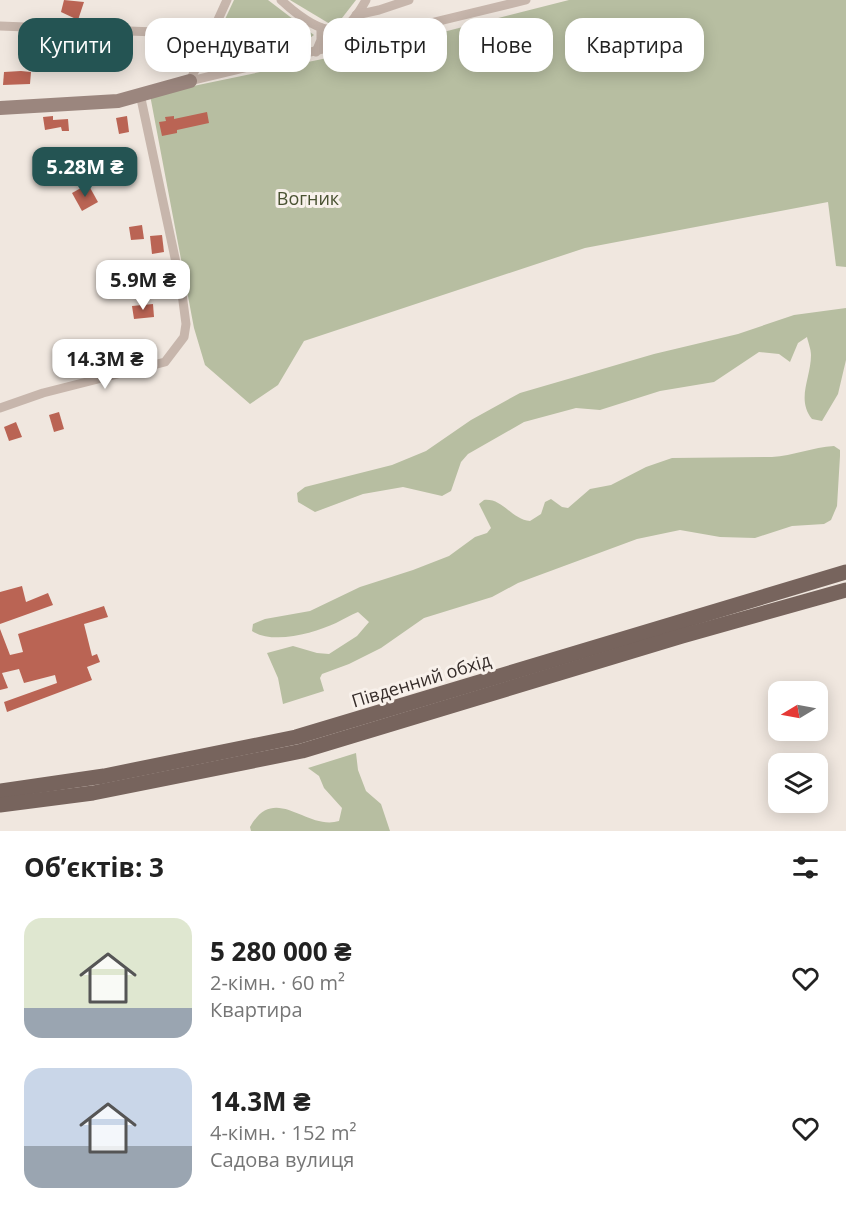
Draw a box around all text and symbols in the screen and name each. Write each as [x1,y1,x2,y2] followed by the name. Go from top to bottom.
[18,18,133,72] chip: Купити
[145,18,311,72] chip: Орендувати
[323,18,447,72] chip: Фільтри
[459,18,553,72] chip: Нове
[565,18,704,72] chip: Квартира
[30,147,140,198] pin: 5.28M ₴
[46,153,124,180] text: 5.28M ₴
[277,186,340,210] park label: Вогник
[94,260,192,311] pin: 5.9M ₴
[110,266,176,293] text: 5.9M ₴
[50,339,160,390] pin: 14.3M ₴
[66,345,144,372] text: 14.3M ₴
[348,647,494,713] street label: Південний обхід
[768,681,828,741] north arrow
[768,681,828,813] map controls
[768,753,828,813] button: layers
[24,849,164,885] text: Об’єктів: 3
[789,851,822,884] icon: filters
[210,933,352,969] text: 5 280 000 ₴
[72,942,144,1014] icon: home
[789,962,822,995] icon: heart
[210,969,345,996] text: 2-кімн. · 60 m²
[210,996,303,1023] text: Квартира
[210,1083,311,1119] text: 14.3M ₴
[72,1092,144,1164] icon: home
[789,1112,822,1145] icon: heart
[210,1119,356,1146] text: 4-кімн. · 152 m²
[210,1146,354,1173] text: Садова вулиця

